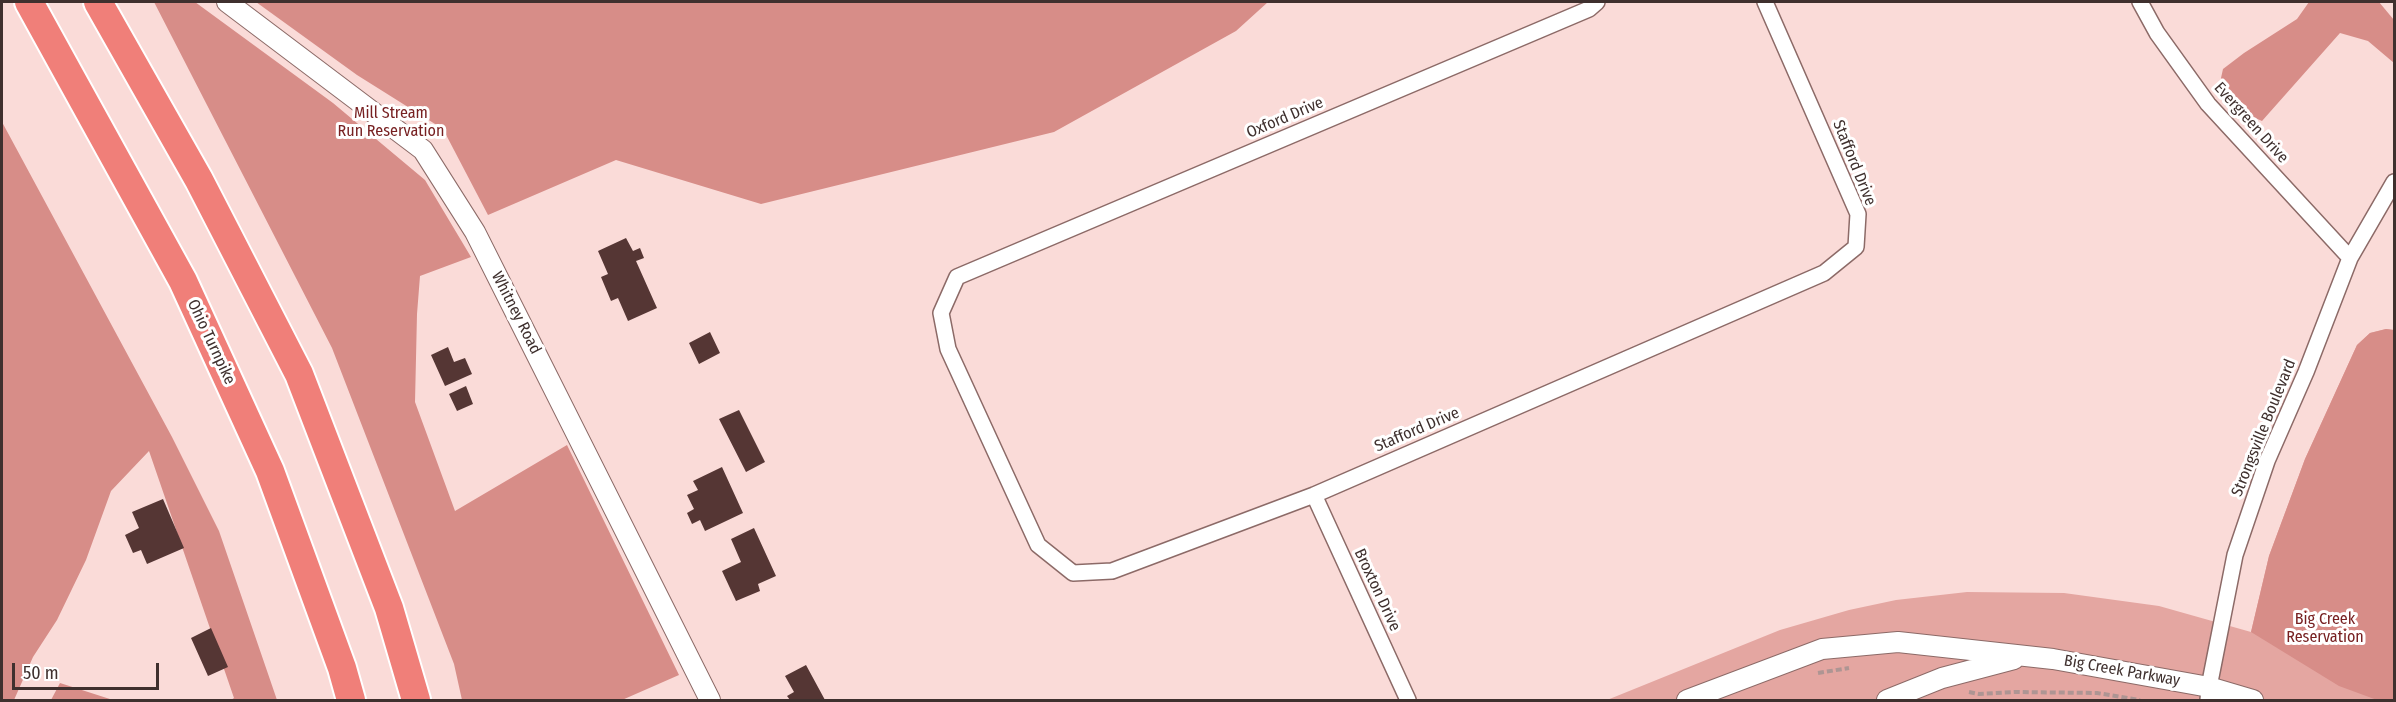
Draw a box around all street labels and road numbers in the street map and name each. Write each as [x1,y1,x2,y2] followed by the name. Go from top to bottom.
[2210,79,2292,167] street label: Evergreen Drive
[1244,93,1326,143] street label: Oxford Drive
[1828,118,1880,208] street label: Stafford Drive
[487,269,545,357] street label: Whitney Road
[183,296,239,388] street label: Ohio Turnpike
[2228,357,2300,499] street label: Strongsville Boulevard
[1372,404,1462,456] street label: Stafford Drive
[1350,546,1404,634] street label: Broxton Drive
[2062,651,2182,691] street label: Big Creek Parkway

